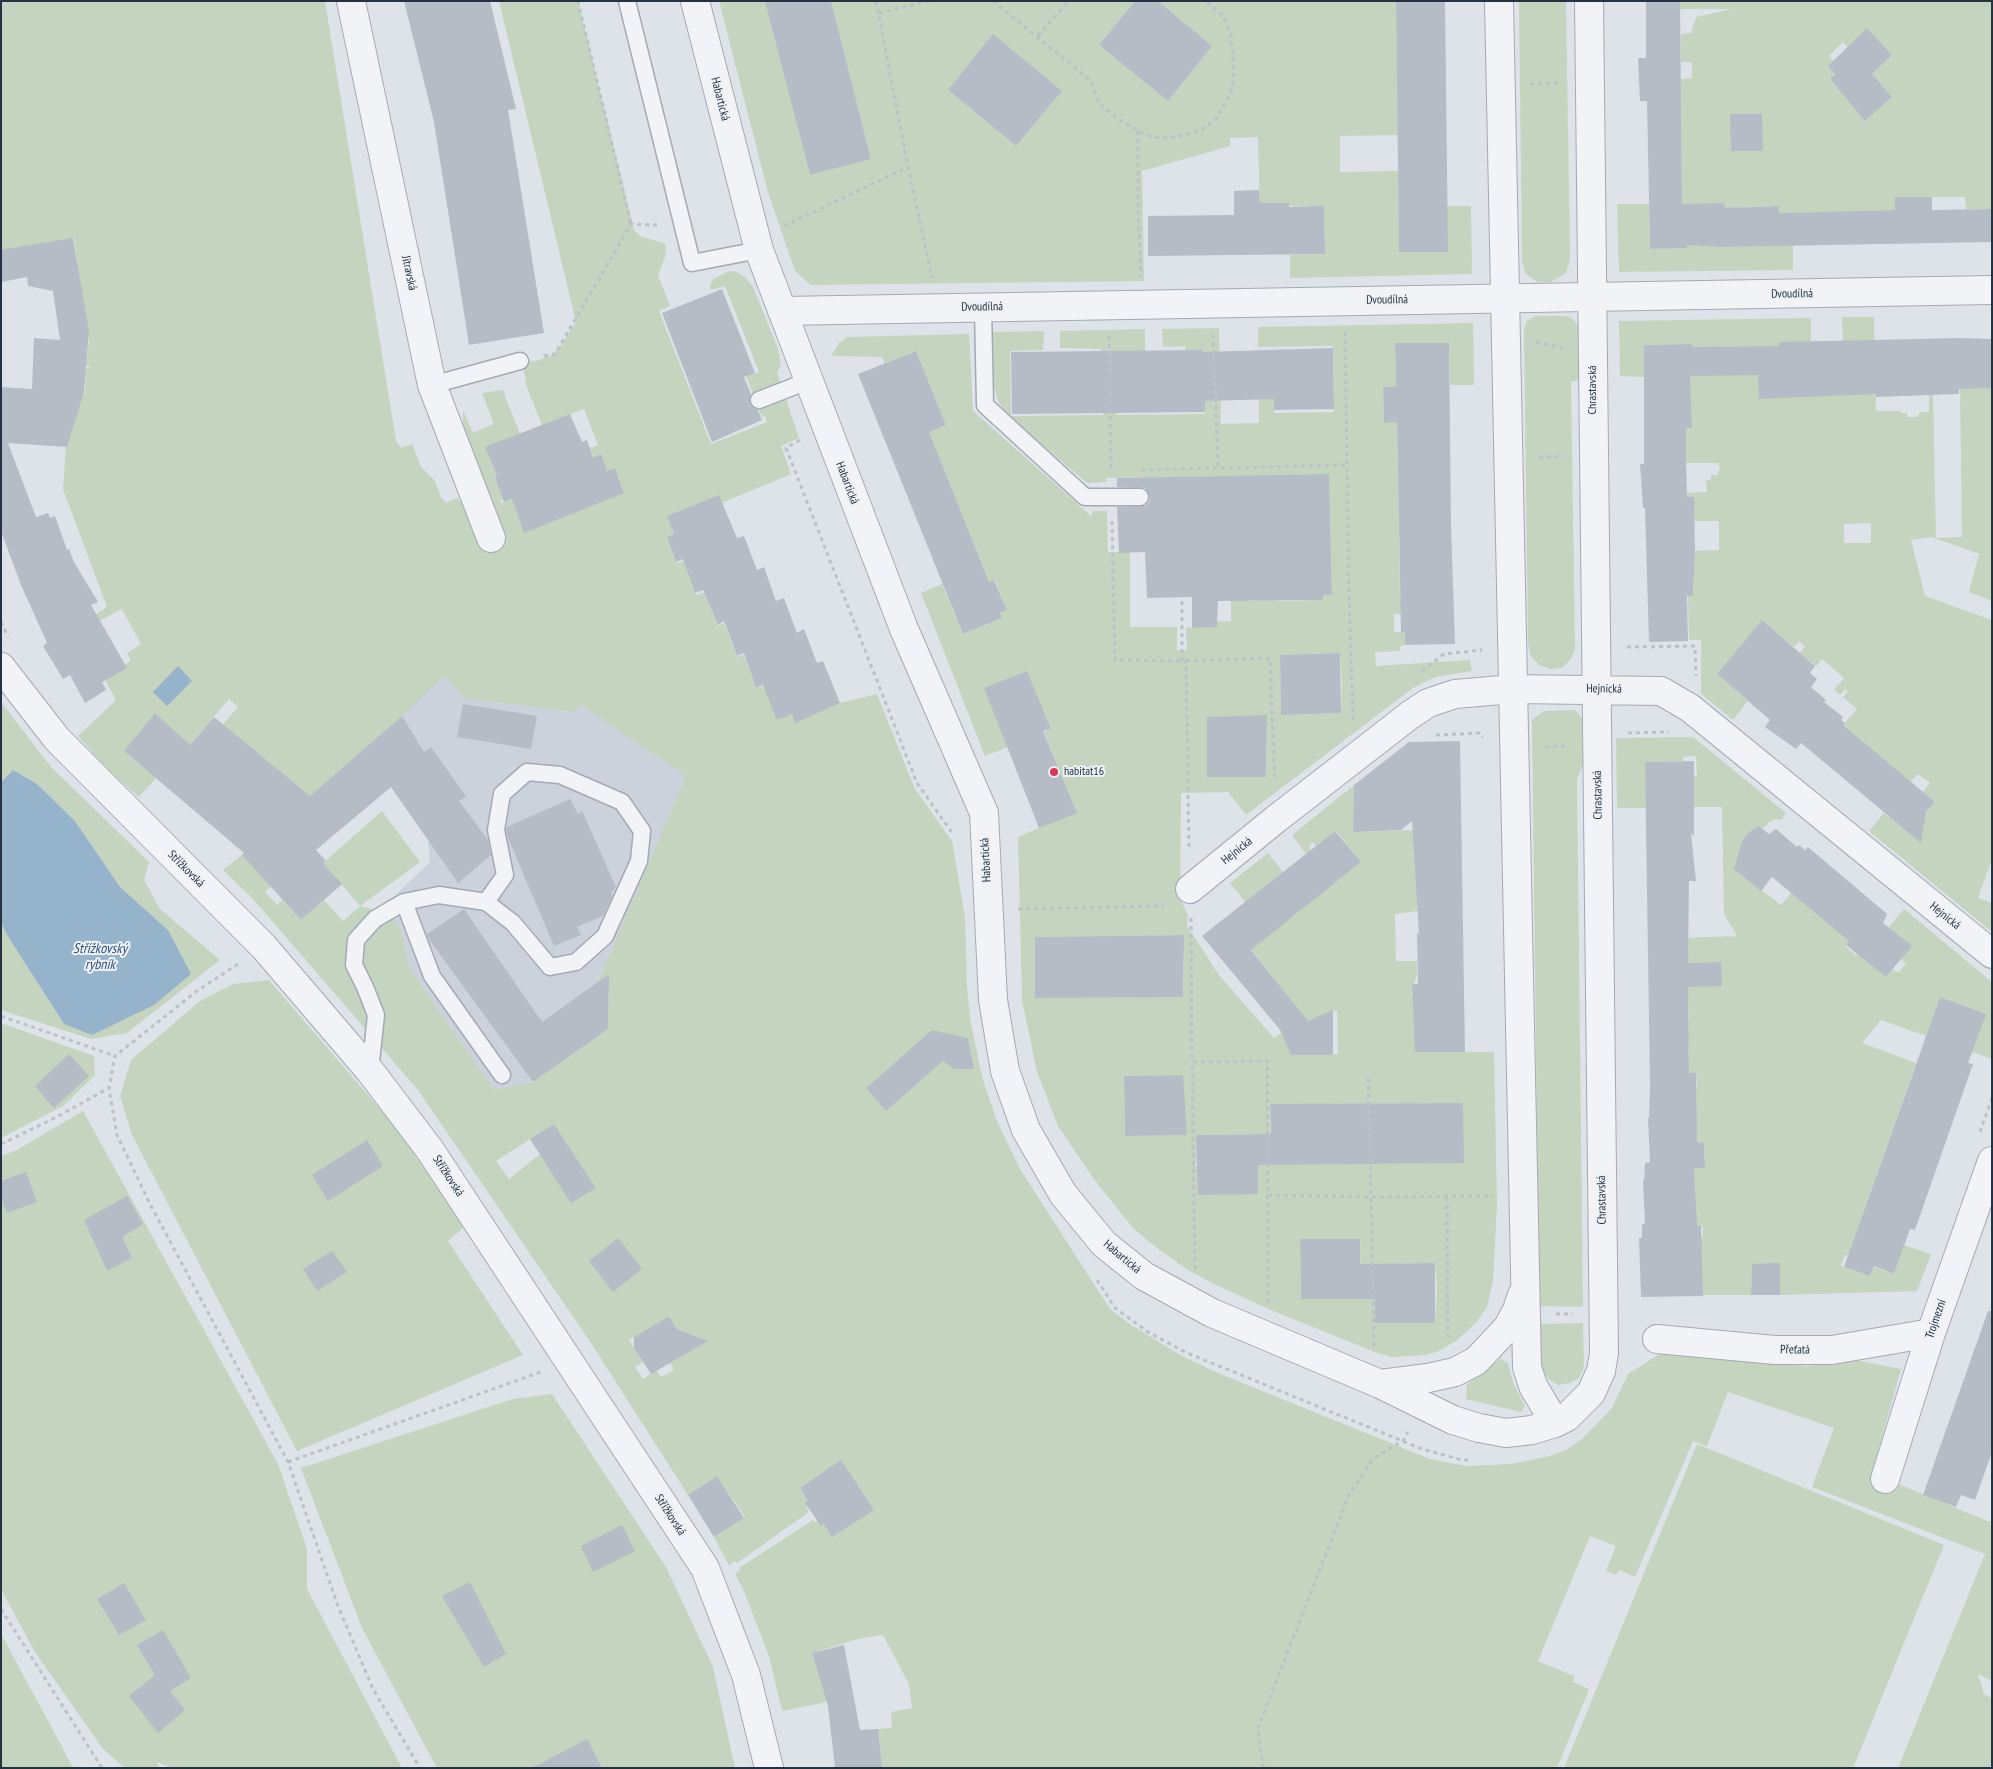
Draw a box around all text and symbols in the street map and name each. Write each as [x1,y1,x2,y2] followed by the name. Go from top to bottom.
[708,76,732,122] street label: Habartická
[398,254,420,292] street label: Jitravská
[1771,286,1813,302] street label: Dvoudílná
[1366,292,1408,308] street label: Dvoudílná
[961,299,1003,315] street label: Dvoudílná
[1586,365,1600,415] street label: Chrastavská
[832,460,862,506] street label: Habartická
[1586,681,1622,697] street label: Hejnická
[1064,765,1104,779] place label: habitat16
[1048,766,1060,778] marker: habitat16
[1590,770,1606,820] street label: Chrastavská
[1219,834,1255,868] street label: Hejnická
[978,837,994,883] street label: Habartická
[164,847,208,891] street label: Střížkovská
[1927,899,1963,933] street label: Hejnická
[73,941,127,974] water label: Střížkovský rybník
[429,1153,467,1199] street label: Střížkovská
[1594,1175,1610,1225] street label: Chrastavská
[1100,1237,1144,1277] street label: Habartická
[1923,1298,1949,1340] street label: Trojmezní
[1780,1343,1810,1357] street label: Přeťatá
[651,1492,689,1538] street label: Střížkovská

